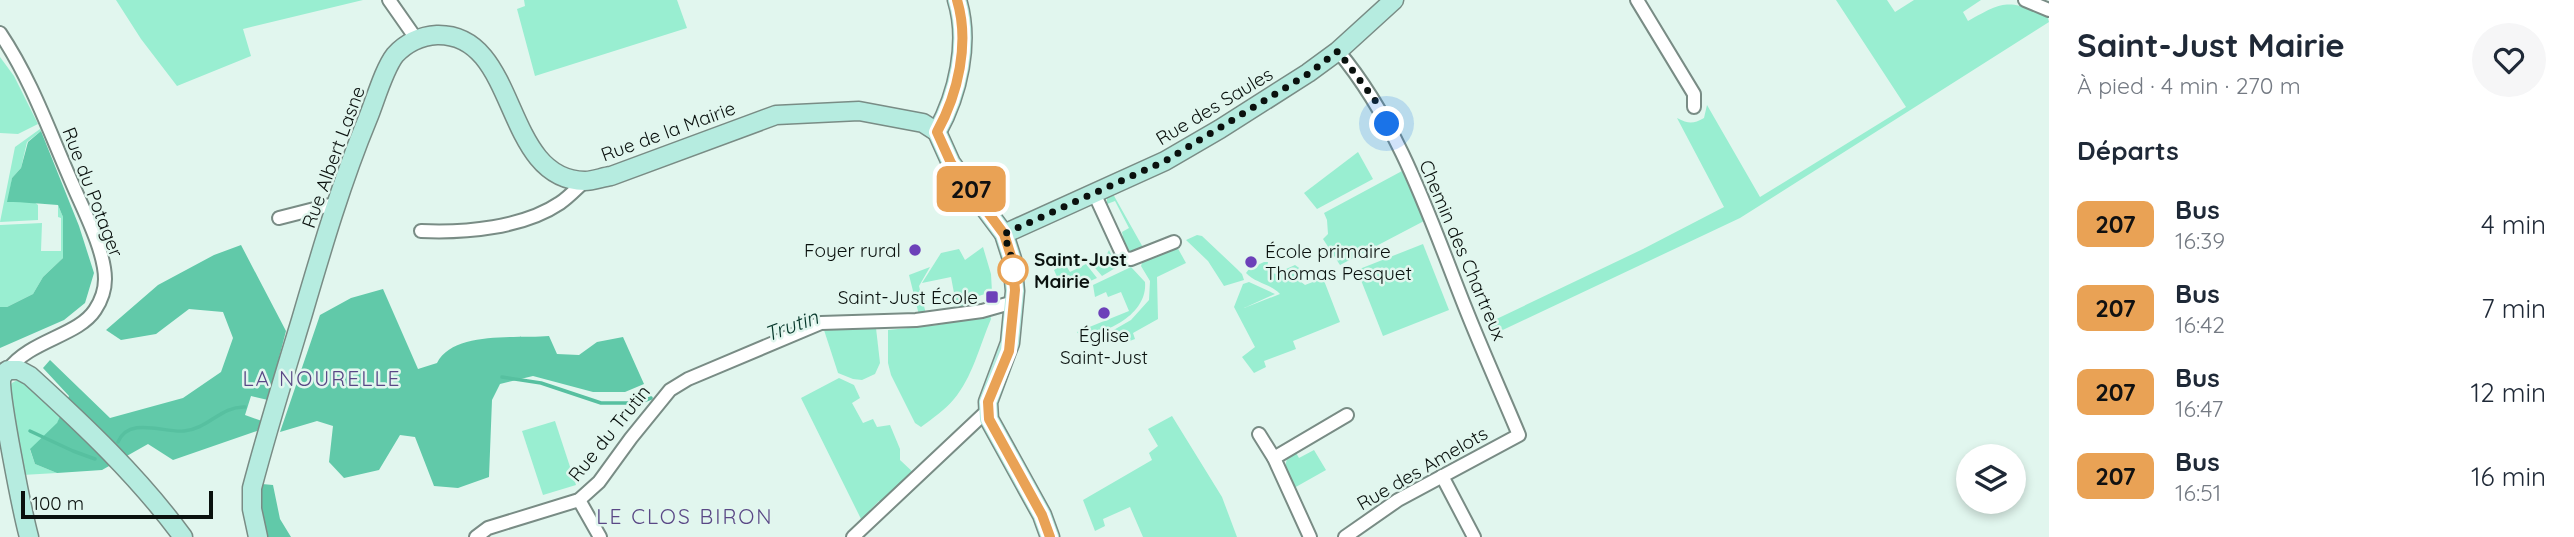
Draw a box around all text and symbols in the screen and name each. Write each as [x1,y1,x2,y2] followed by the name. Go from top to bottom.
[2472,23,2546,97] button: heart
[2077,24,2345,65] text: Saint-Just Mairie
[1151,62,1277,150] street label: Rue des Saules
[2077,71,2301,100] text: À pied · 4 min · 270 m
[296,83,370,231] street label: Rue Albert Lasne
[598,96,738,166] street label: Rue de la Mairie
[1369,106,1404,141] your location
[57,124,129,261] street label: Rue du Potager
[2077,134,2179,167] text: Départs
[1414,156,1512,344] street label: Chemin des Chartreux
[931,166,1011,212] line badge: 207
[951,174,991,204] text: 207
[2175,193,2220,226] text: Bus
[2481,208,2546,241] text: 4 min
[2095,209,2136,239] text: 207
[2175,226,2225,255] text: 16:39
[804,238,901,262] place label: Foyer rural
[1265,239,1412,285] place label: École primaire Thomas Pesquet
[907,242,923,258] marker: Foyer rural
[1034,247,1127,293] place label: Saint-Just Mairie
[1243,254,1259,270] marker: École primaire Thomas Pesquet
[998,255,1028,285] marker: Saint-Just Mairie
[2175,277,2220,310] text: Bus
[838,285,978,309] place label: Saint-Just École
[984,289,1000,305] marker: Saint-Just École
[2481,292,2546,325] text: 7 min
[2095,293,2136,323] text: 207
[761,303,822,347] water label: Trutin
[1096,305,1112,321] marker: Église Saint-Just
[2175,310,2225,339] text: 16:42
[1060,323,1148,369] place label: Église Saint-Just
[2175,361,2220,394] text: Bus
[242,365,402,391] district label: LA NOURELLE
[2471,376,2546,409] text: 12 min
[2095,377,2136,407] text: 207
[563,380,655,486] street label: Rue du Trutin
[2175,394,2223,423] text: 16:47
[1352,421,1492,515] street label: Rue des Amelots
[1956,444,2026,514] map controls
[1956,444,2026,514] button: layers
[2175,445,2220,478] text: Bus
[2471,460,2546,493] text: 16 min
[2095,461,2136,491] text: 207
[2175,478,2221,507] text: 16:51
[21,488,214,520] scale bar
[32,491,84,515] text: 100 m
[596,503,774,529] district label: LE CLOS BIRON

